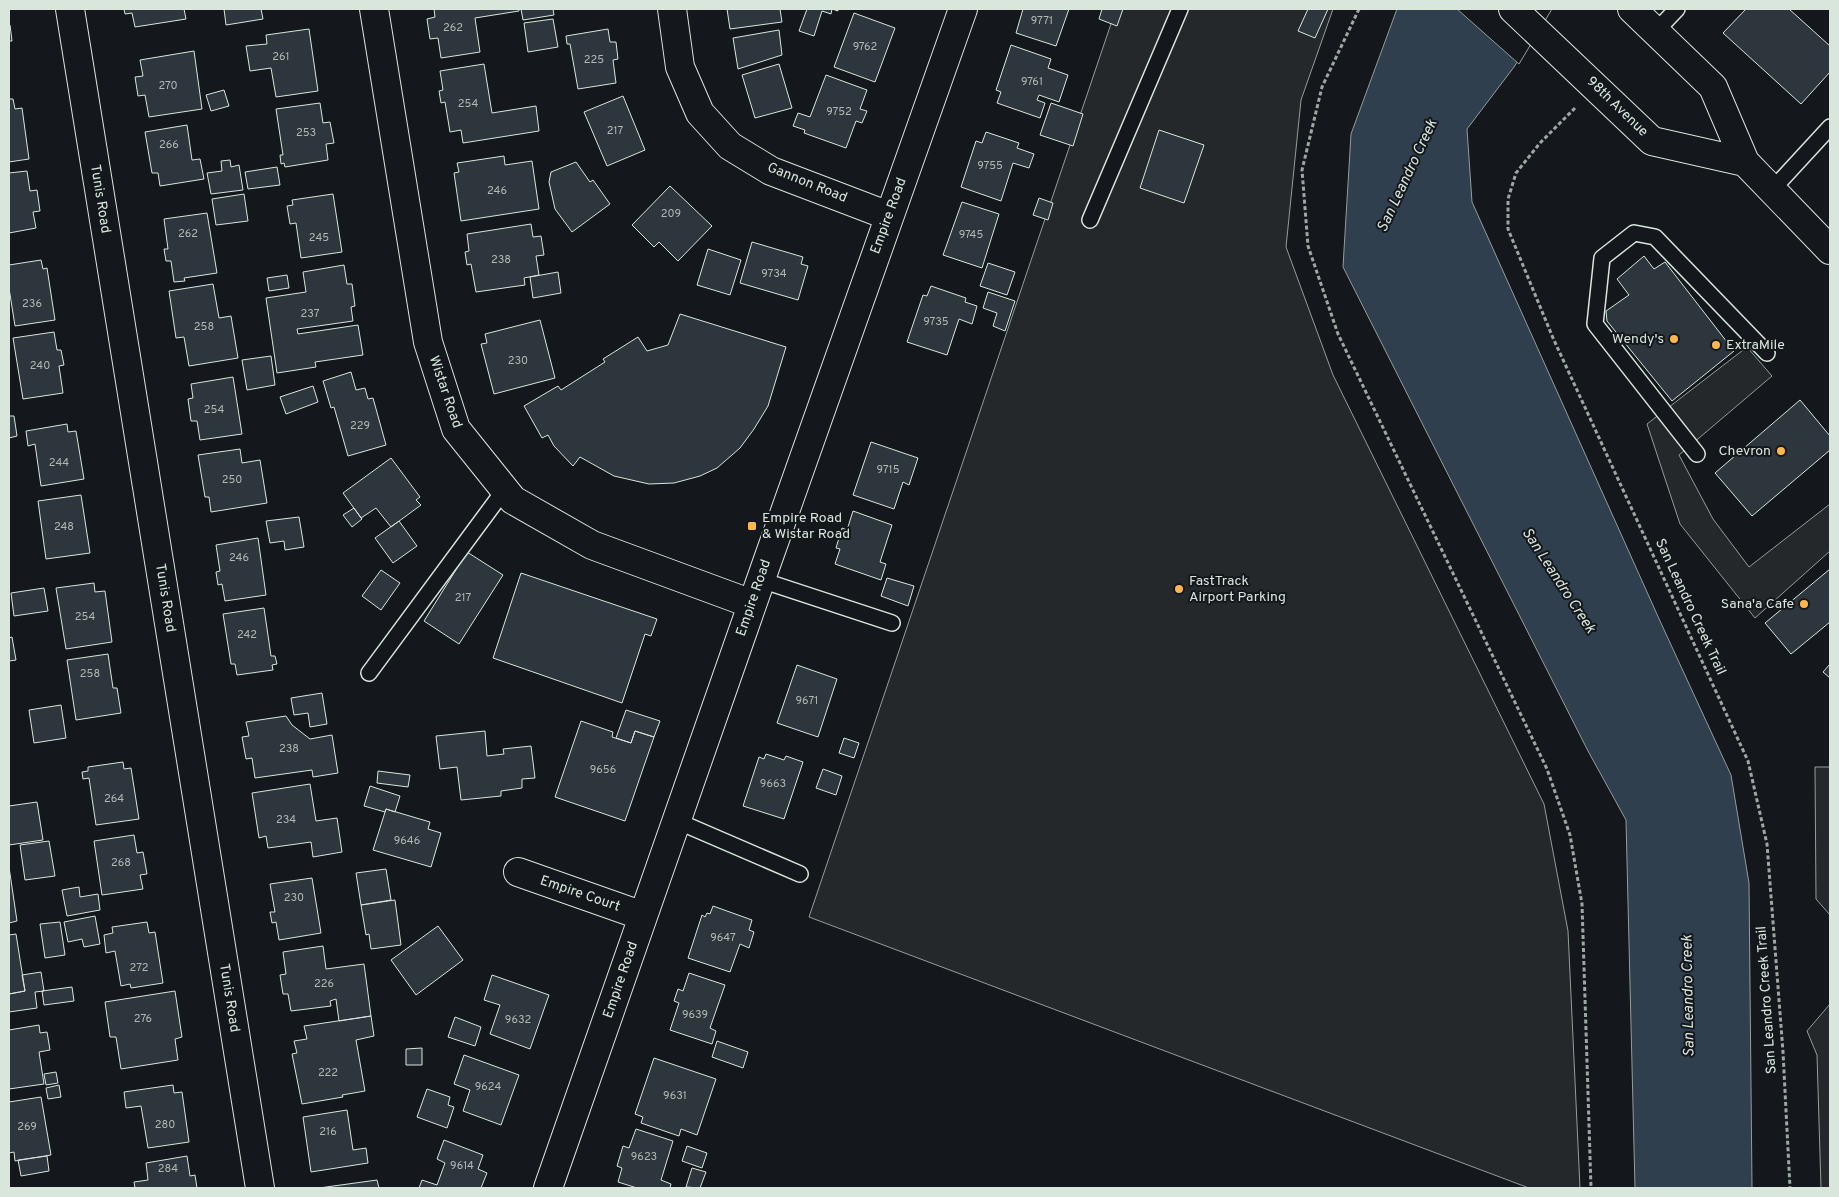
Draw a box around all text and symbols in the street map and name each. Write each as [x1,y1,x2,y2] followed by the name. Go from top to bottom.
[1031,14,1053,28] house number: 9771
[443,21,463,35] house number: 262
[853,40,877,54] house number: 9762
[272,50,290,64] house number: 261
[584,53,604,67] house number: 225
[1583,73,1651,141] street label: 98th Avenue
[1021,75,1043,89] house number: 9761
[158,79,178,93] house number: 270
[458,97,478,111] house number: 254
[826,105,852,119] house number: 9752
[1374,116,1443,235] water label: San Leandro Creek
[607,124,624,138] house number: 217
[296,126,316,140] house number: 253
[159,138,179,152] house number: 266
[765,159,849,207] street label: Gannon Road
[977,159,1003,173] house number: 9755
[86,163,114,235] street label: Tunis Road
[867,175,911,257] street label: Empire Road
[487,184,507,198] house number: 246
[661,207,681,221] house number: 209
[178,227,198,241] house number: 262
[959,228,983,242] house number: 9745
[309,231,329,245] house number: 245
[491,253,511,267] house number: 238
[761,267,787,281] house number: 9734
[22,297,42,311] house number: 236
[301,307,320,321] house number: 237
[923,315,949,329] house number: 9735
[194,320,214,334] house number: 258
[1612,331,1664,348] place label: Wendy's
[1668,333,1680,345] marker: Wendy's
[1726,337,1785,354] place label: ExtraMile
[1710,339,1722,351] marker: ExtraMile
[425,353,465,431] street label: Wistar Road
[508,354,528,368] house number: 230
[30,359,50,373] house number: 240
[204,403,224,417] house number: 254
[350,419,370,433] house number: 229
[1719,443,1771,460] place label: Chevron
[1775,445,1787,457] marker: Chevron
[49,456,69,470] house number: 244
[876,463,900,477] house number: 9715
[222,473,242,487] house number: 250
[762,510,850,543] place label: Empire Road & Wistar Road
[54,520,74,534] house number: 248
[746,520,758,532] marker: Empire Road & Wistar Road
[1517,525,1600,638] water label: San Leandro Creek
[1651,536,1729,678] street label: San Leandro Creek Trail
[229,551,249,565] house number: 246
[733,557,775,639] street label: Empire Road
[151,562,179,634] street label: Tunis Road
[1189,573,1286,606] place label: FastTrack Airport Parking
[1173,583,1185,595] marker: FastTrack Airport Parking
[455,591,472,605] house number: 217
[1721,596,1794,613] place label: Sana'a Cafe
[1798,598,1810,610] marker: Sana'a Cafe
[75,610,95,624] house number: 254
[237,628,257,642] house number: 242
[80,667,100,681] house number: 258
[796,694,818,708] house number: 9671
[279,742,299,756] house number: 238
[590,763,616,777] house number: 9656
[760,777,786,791] house number: 9663
[104,792,124,806] house number: 264
[276,813,296,827] house number: 234
[394,834,420,848] house number: 9646
[111,856,131,870] house number: 268
[538,872,622,916] street label: Empire Court
[284,891,304,905] house number: 230
[1753,925,1781,1075] street label: San Leandro Creek Trail
[710,931,736,945] house number: 9647
[1678,934,1700,1057] water label: San Leandro Creek
[600,939,642,1021] street label: Empire Road
[130,961,148,975] house number: 272
[215,962,243,1034] street label: Tunis Road
[314,977,334,991] house number: 226
[682,1008,708,1022] house number: 9639
[134,1012,152,1026] house number: 276
[505,1013,531,1027] house number: 9632
[318,1066,338,1080] house number: 222
[475,1080,501,1094] house number: 9624
[663,1089,687,1103] house number: 9631
[155,1118,175,1132] house number: 280
[17,1120,37,1134] house number: 269
[319,1125,337,1139] house number: 216
[631,1150,657,1164] house number: 9623
[450,1159,474,1173] house number: 9614
[158,1162,178,1176] house number: 284

